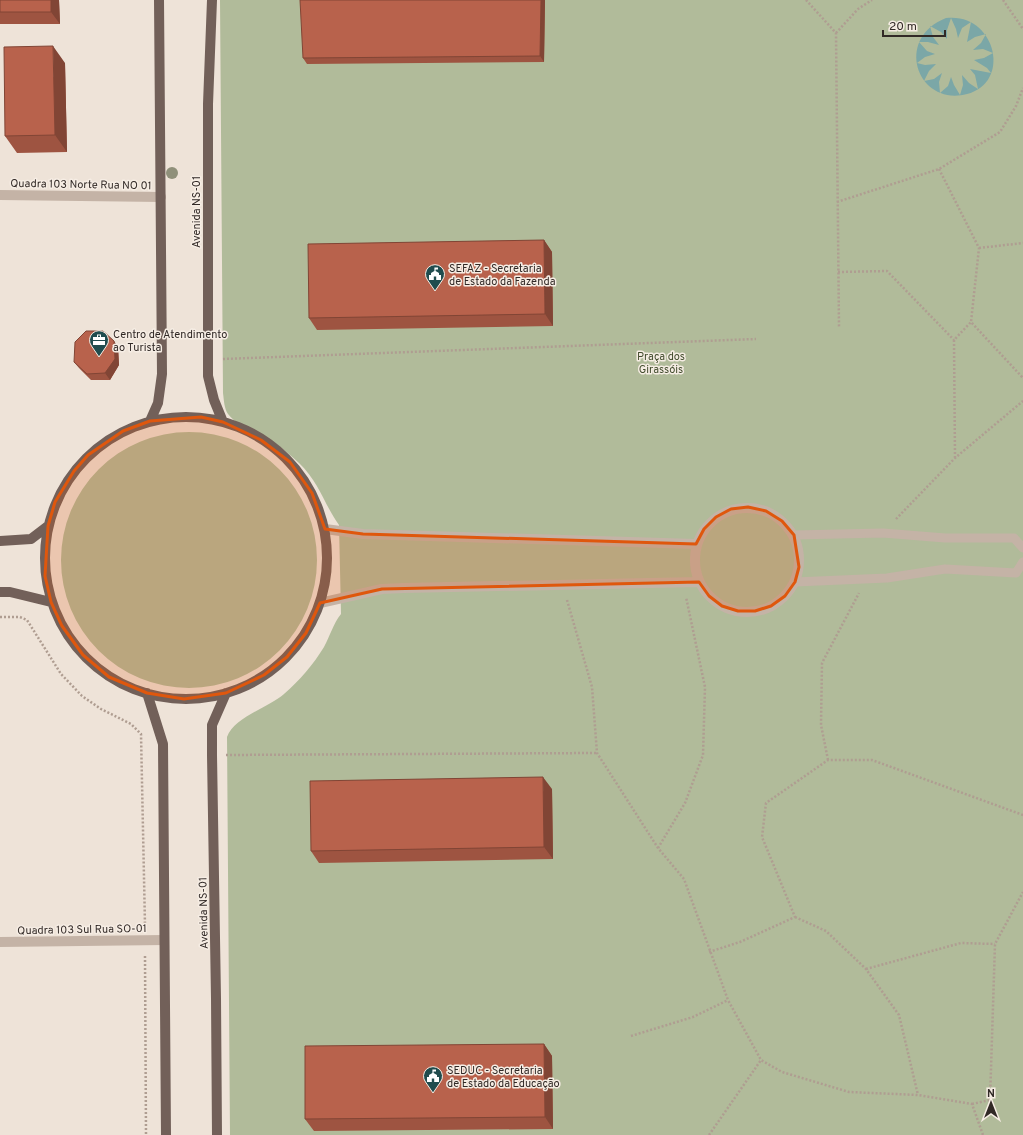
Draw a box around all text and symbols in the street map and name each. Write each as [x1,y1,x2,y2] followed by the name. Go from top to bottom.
[883,12,945,38] scale bar
[889,19,917,35] text: 20 m
[190,176,204,248] street label: Avenida NS-01
[10,177,152,193] street label: Quadra 103 Norte Rua NO 01
[449,262,556,289] place label: SEFAZ - Secretaria de Estado da Fazenda
[424,263,446,291] public building icon: SEFAZ - Secretaria de Estado da Fazenda
[113,328,227,355] place label: Centro de Atendimento ao Turista
[88,329,110,357] office icon: Centro de Atendimento ao Turista
[637,350,685,377] park label: Praça dos Girassóis
[196,877,212,949] street label: Avenida NS-01
[17,922,147,938] street label: Quadra 103 Sul Rua SO-01
[447,1064,560,1091] place label: SEDUC - Secretaria de Estado da Educação
[422,1065,444,1093] public building icon: SEDUC - Secretaria de Estado da Educação
[971,1083,1011,1123] north arrow
[987,1087,995,1101] text: N

